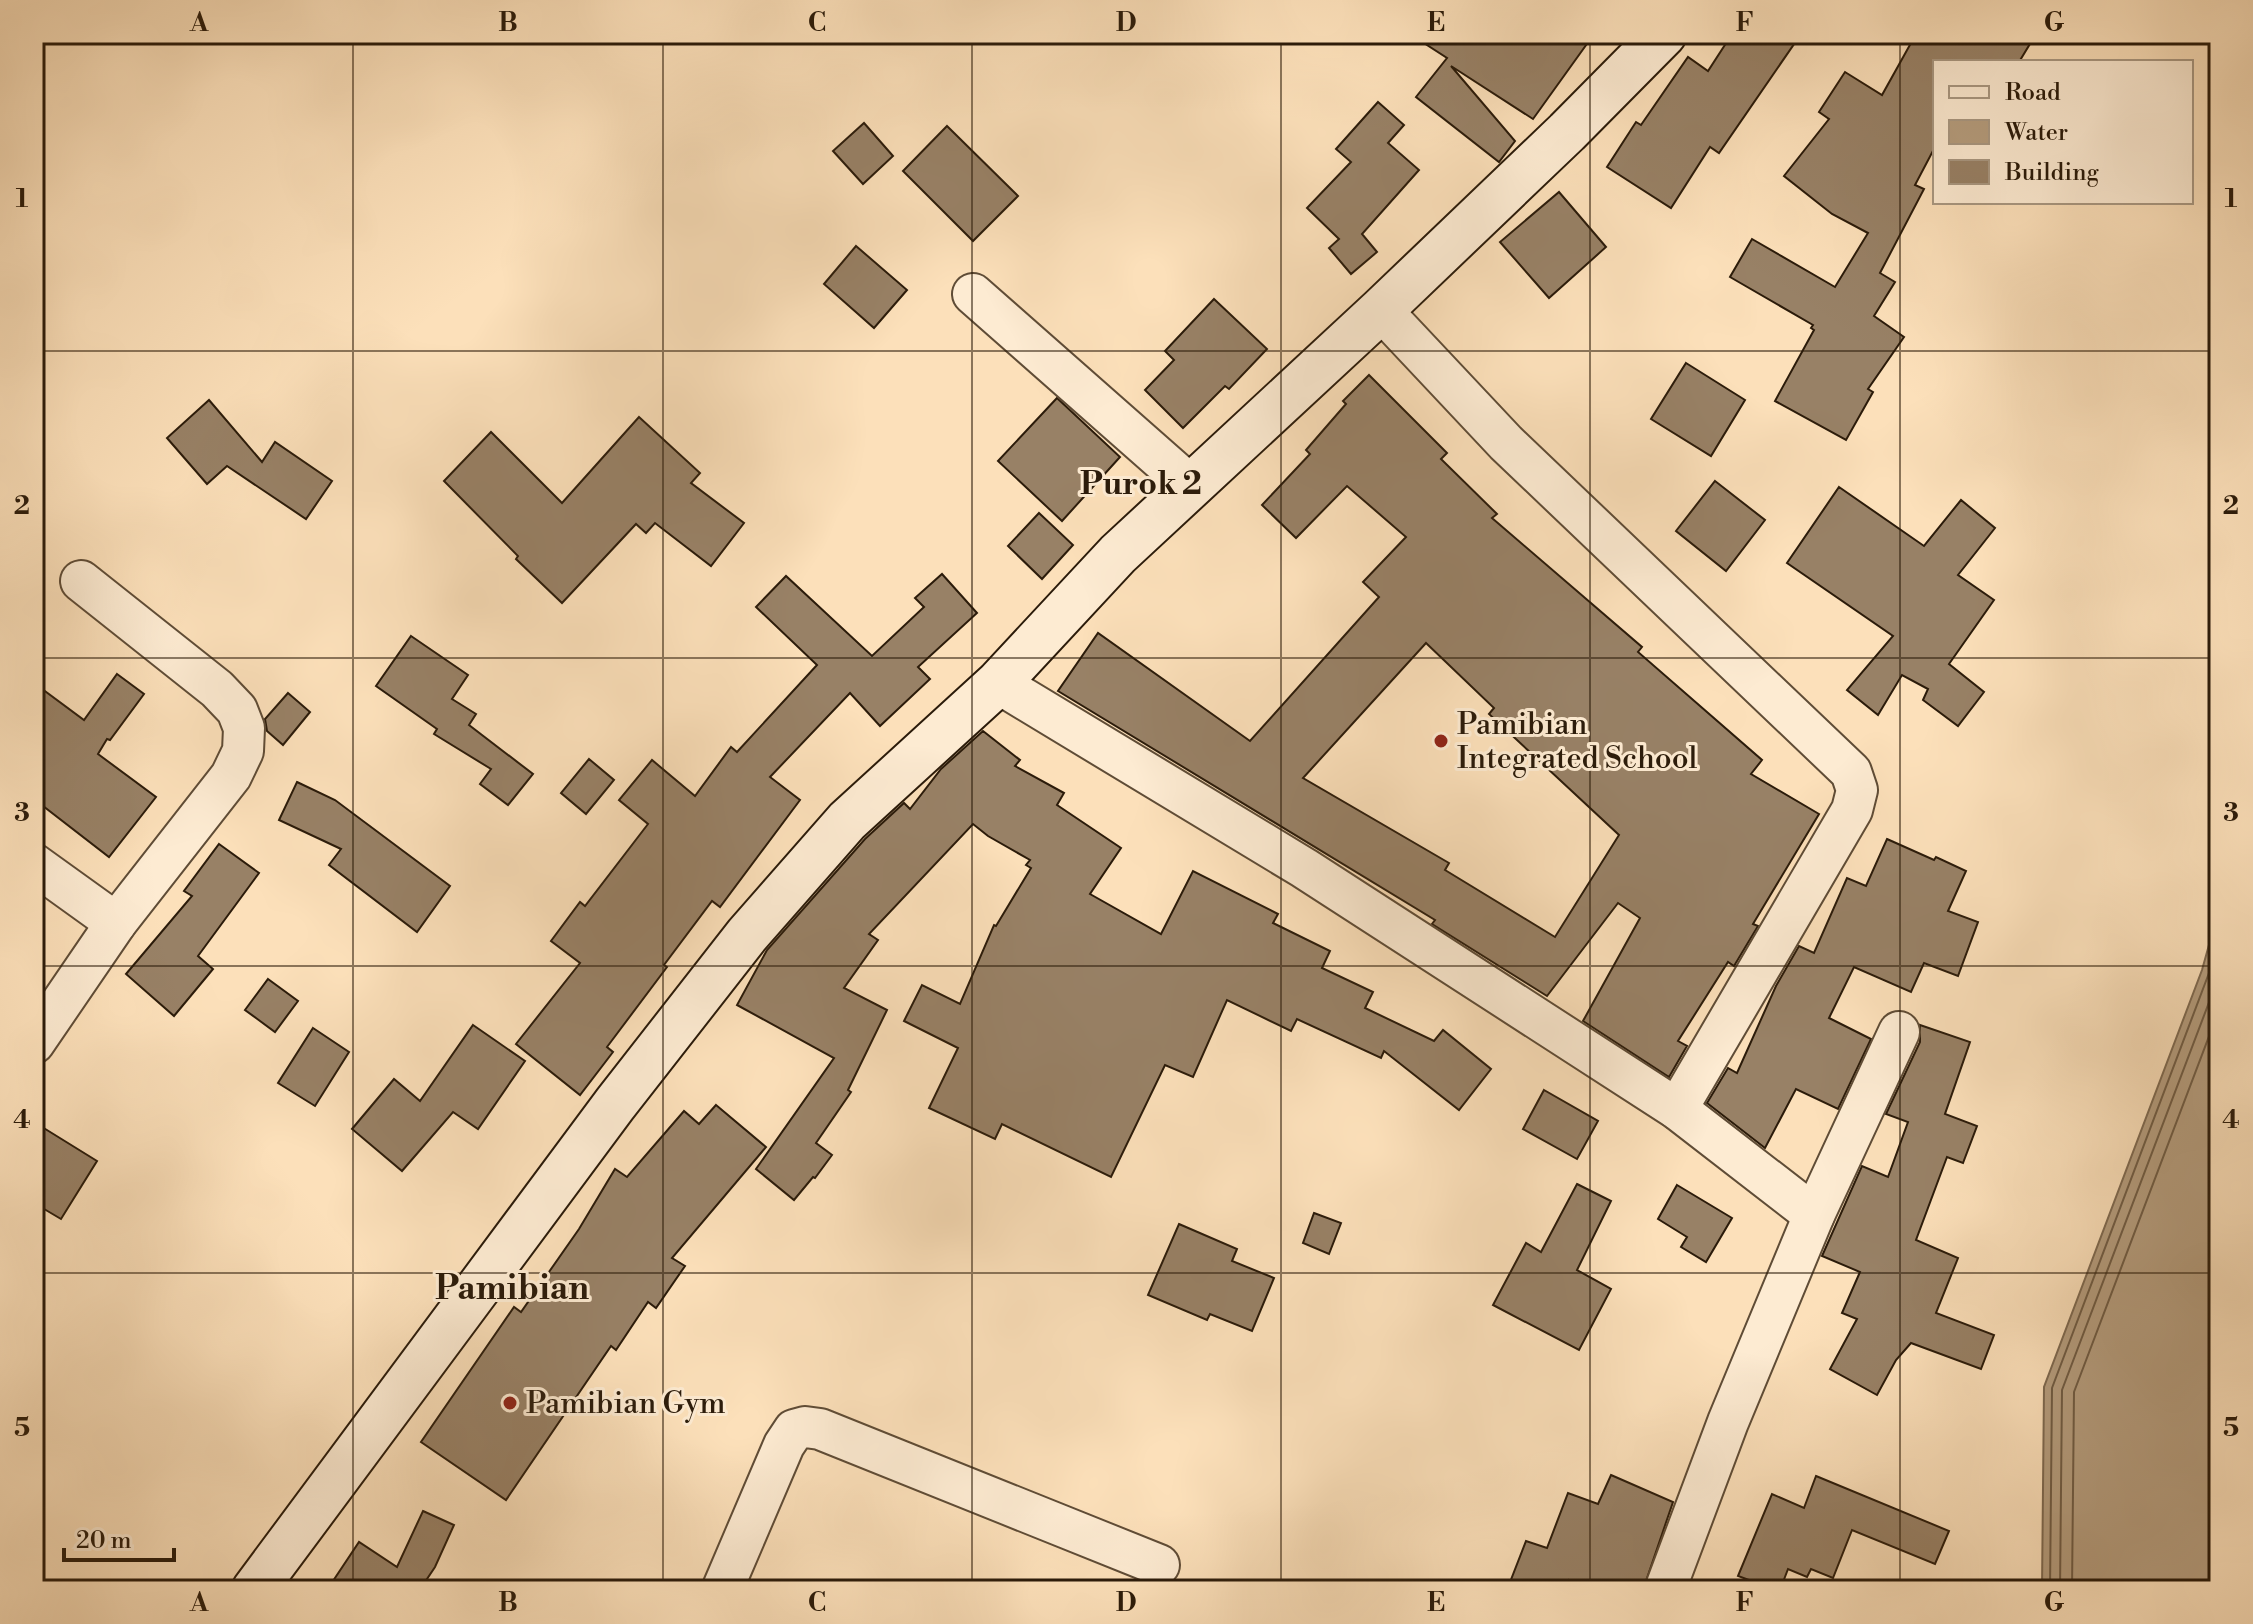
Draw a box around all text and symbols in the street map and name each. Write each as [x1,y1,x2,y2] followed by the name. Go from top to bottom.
[189,7,209,39] text: A
[498,7,518,39] text: B
[808,7,826,39] text: C
[1116,7,1136,39] text: D
[1427,7,1445,39] text: E
[1736,7,1754,39] text: F
[2044,7,2065,39] text: G
[1933,60,2193,204] legend
[2005,78,2061,108] text: Road
[2004,118,2068,148] text: Water
[2004,158,2099,188] text: Building
[16,183,29,215] text: 1
[2225,183,2238,215] text: 1
[1080,464,1202,504] district label: Purok 2
[14,490,30,522] text: 2
[2223,490,2239,522] text: 2
[1457,706,1698,778] place label: Pamibian Integrated School
[1432,732,1450,750] marker: Pamibian Integrated School
[14,797,30,829] text: 3
[2223,797,2239,829] text: 3
[13,1104,31,1136] text: 4
[2222,1104,2240,1136] text: 4
[435,1268,589,1310] district label: Pamibian
[526,1385,726,1423] place label: Pamibian Gym
[501,1394,519,1412] marker: Pamibian Gym
[14,1412,30,1444] text: 5
[2223,1412,2239,1444] text: 5
[64,1512,174,1562] scale bar
[76,1526,132,1556] text: 20 m
[189,1587,209,1619] text: A
[498,1587,518,1619] text: B
[808,1587,826,1619] text: C
[1116,1587,1136,1619] text: D
[1427,1587,1445,1619] text: E
[1736,1587,1754,1619] text: F
[2044,1587,2065,1619] text: G

